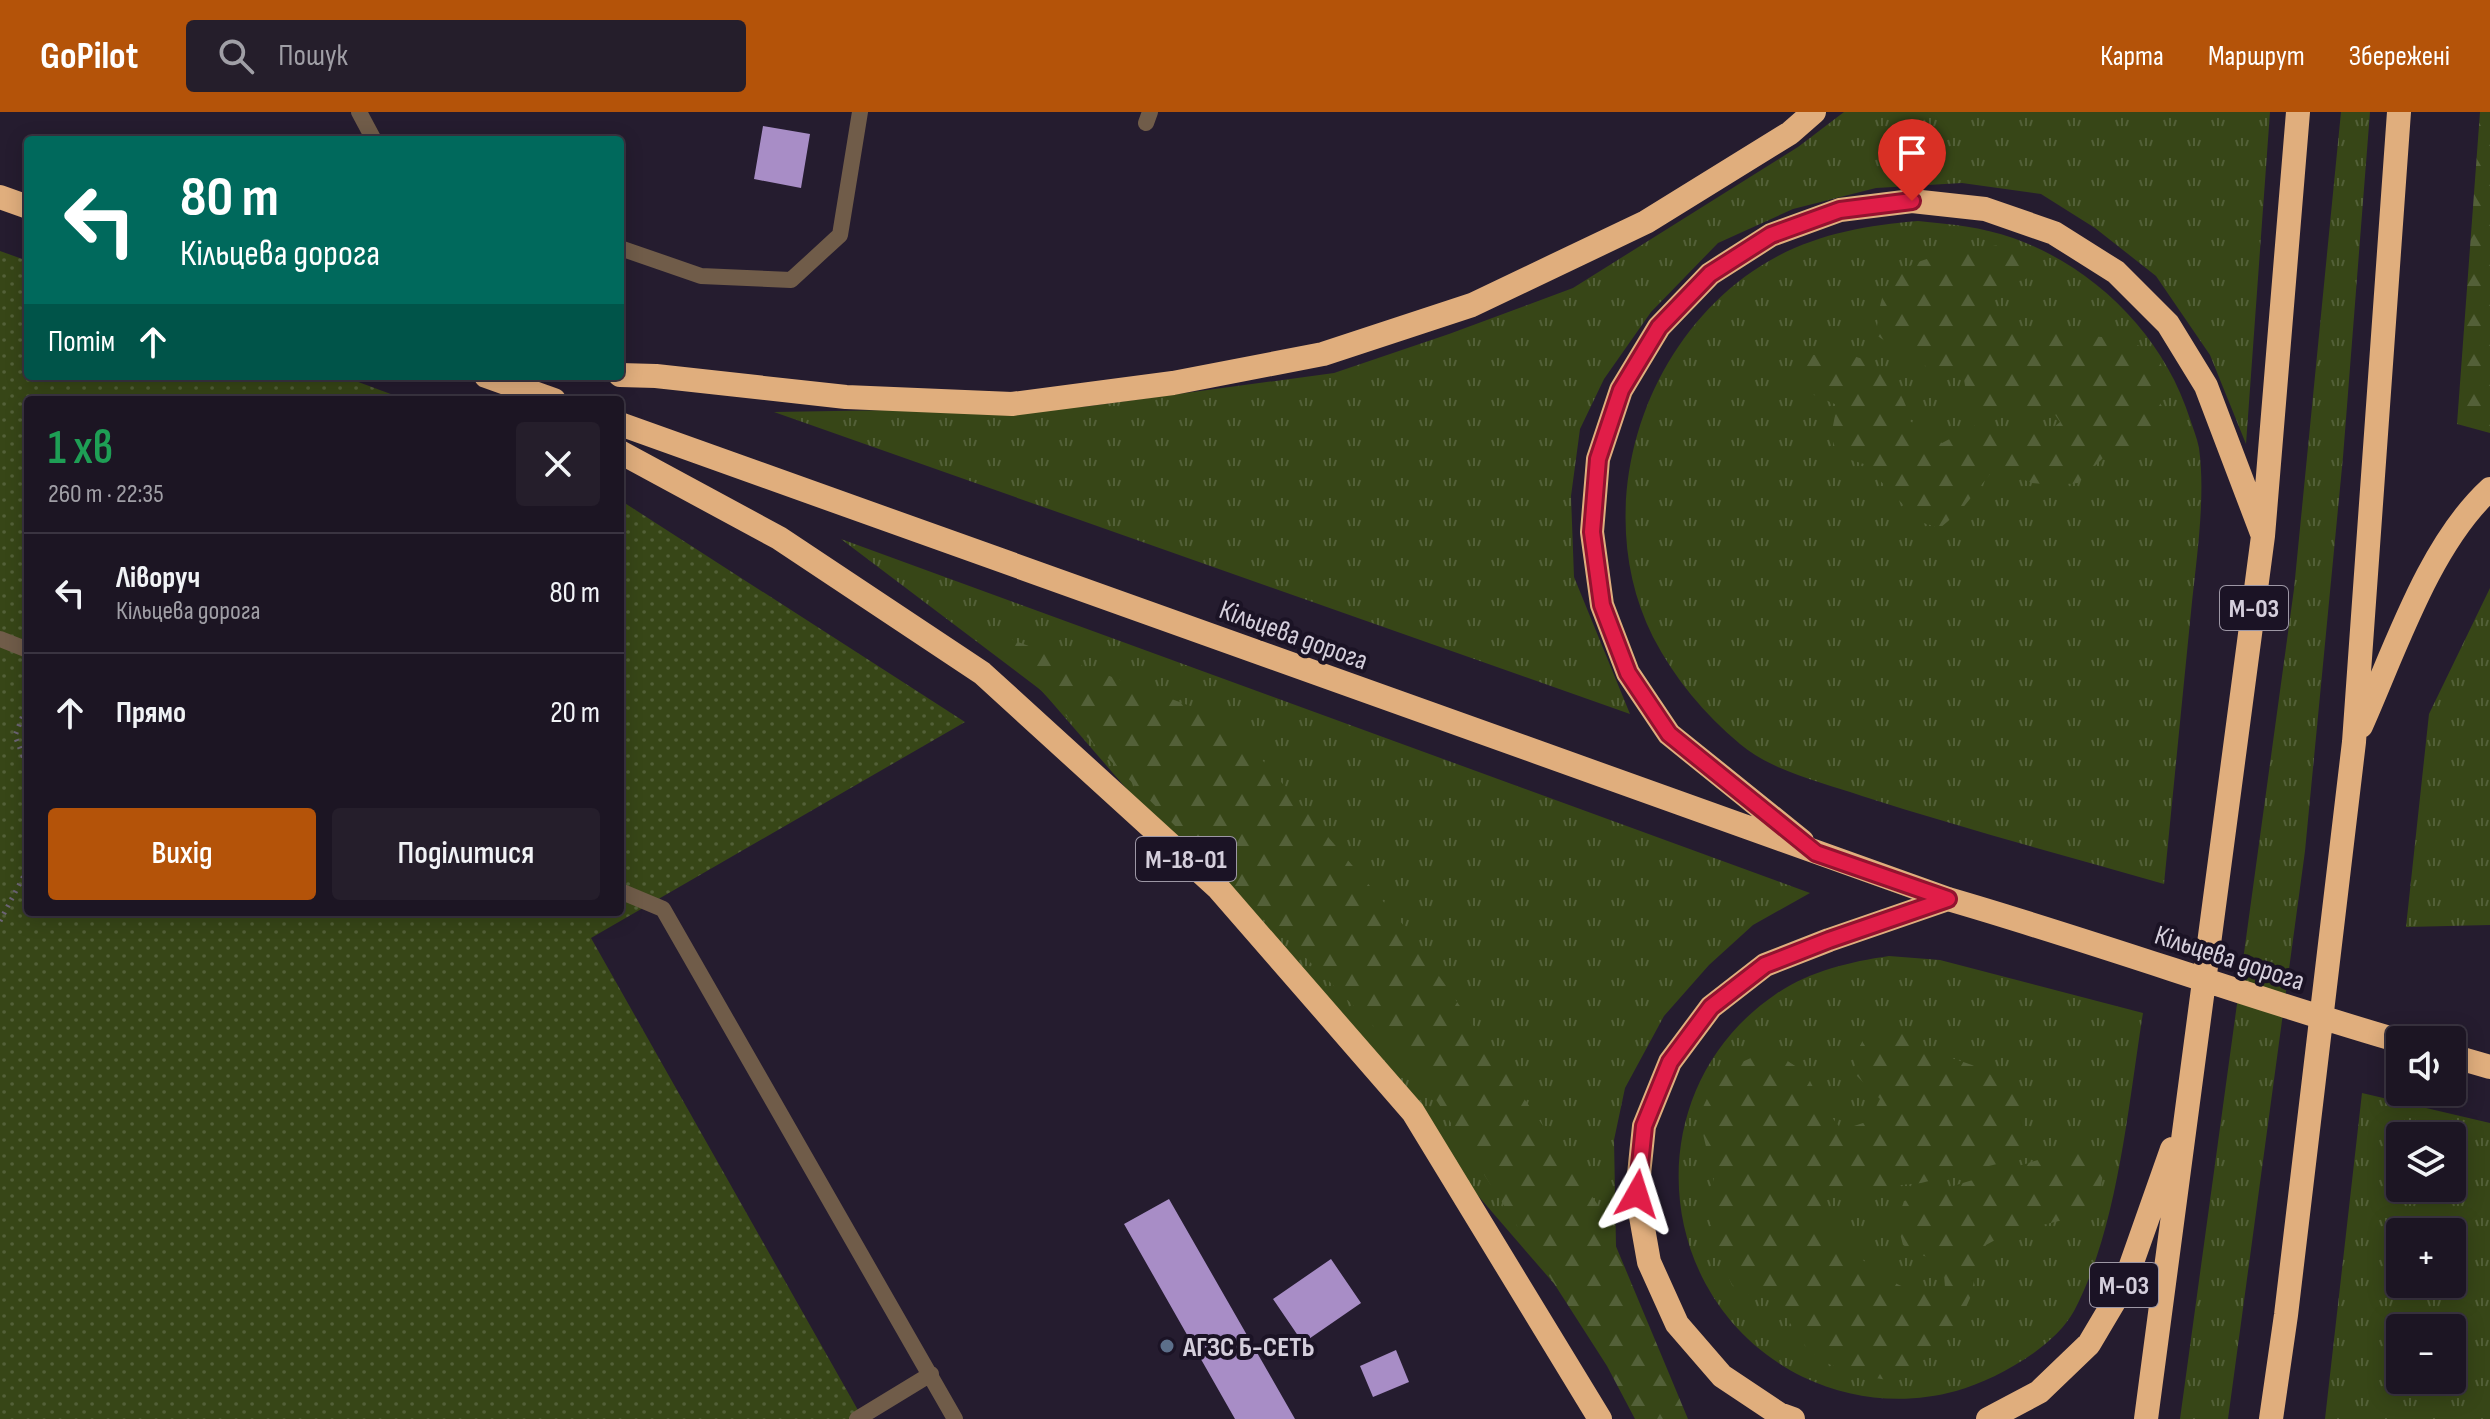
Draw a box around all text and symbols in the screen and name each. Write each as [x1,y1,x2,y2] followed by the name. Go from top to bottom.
[186,20,746,92] search box
[40,34,138,79] text: GoPilot
[214,34,258,78] icon: search
[278,38,348,74] text: Пошук
[2100,40,2164,73] text: Карта
[2208,40,2305,73] text: Маршрут
[2349,40,2450,73] text: Збережені
[1878,119,1946,201] pin
[1890,131,1934,175] icon: arrive
[180,165,279,232] text: 80 m
[48,168,152,272] icon: left
[180,233,380,276] text: Кільцева дорога
[131,320,175,364] icon: ahead
[48,324,115,360] text: Потім
[48,420,113,477] text: 1 хв
[516,422,600,506] button: close
[48,479,164,510] text: 260 m · 22:35
[116,560,200,596] text: Ліворуч
[48,571,92,615] icon: left
[549,575,600,611] text: 80 m
[2220,586,2288,630] road number: М-03
[1215,593,1372,678] street label: Кільцева дорога
[116,596,261,627] text: Кільцева дорога
[48,691,92,735] icon: ahead
[116,695,186,731] text: Прямо
[550,695,600,731] text: 20 m
[48,808,316,900] button: Вихід
[332,808,600,900] button: Поділитися
[1136,837,1236,881] road number: М-18-01
[2150,919,2309,998] street label: Кільцева дорога
[2386,1026,2466,1394] map controls
[2386,1026,2466,1106] button: sound
[2386,1122,2466,1202] button: layers
[1595,1152,1679,1236] position arrow
[2386,1218,2466,1298] button: +
[2090,1263,2158,1307] road number: М-03
[2386,1314,2466,1394] button: −
[1182,1331,1314,1364] place label: АГЗС Б-СЕТЬ
[1158,1337,1176,1355] marker: АГЗС Б-СЕТЬ

